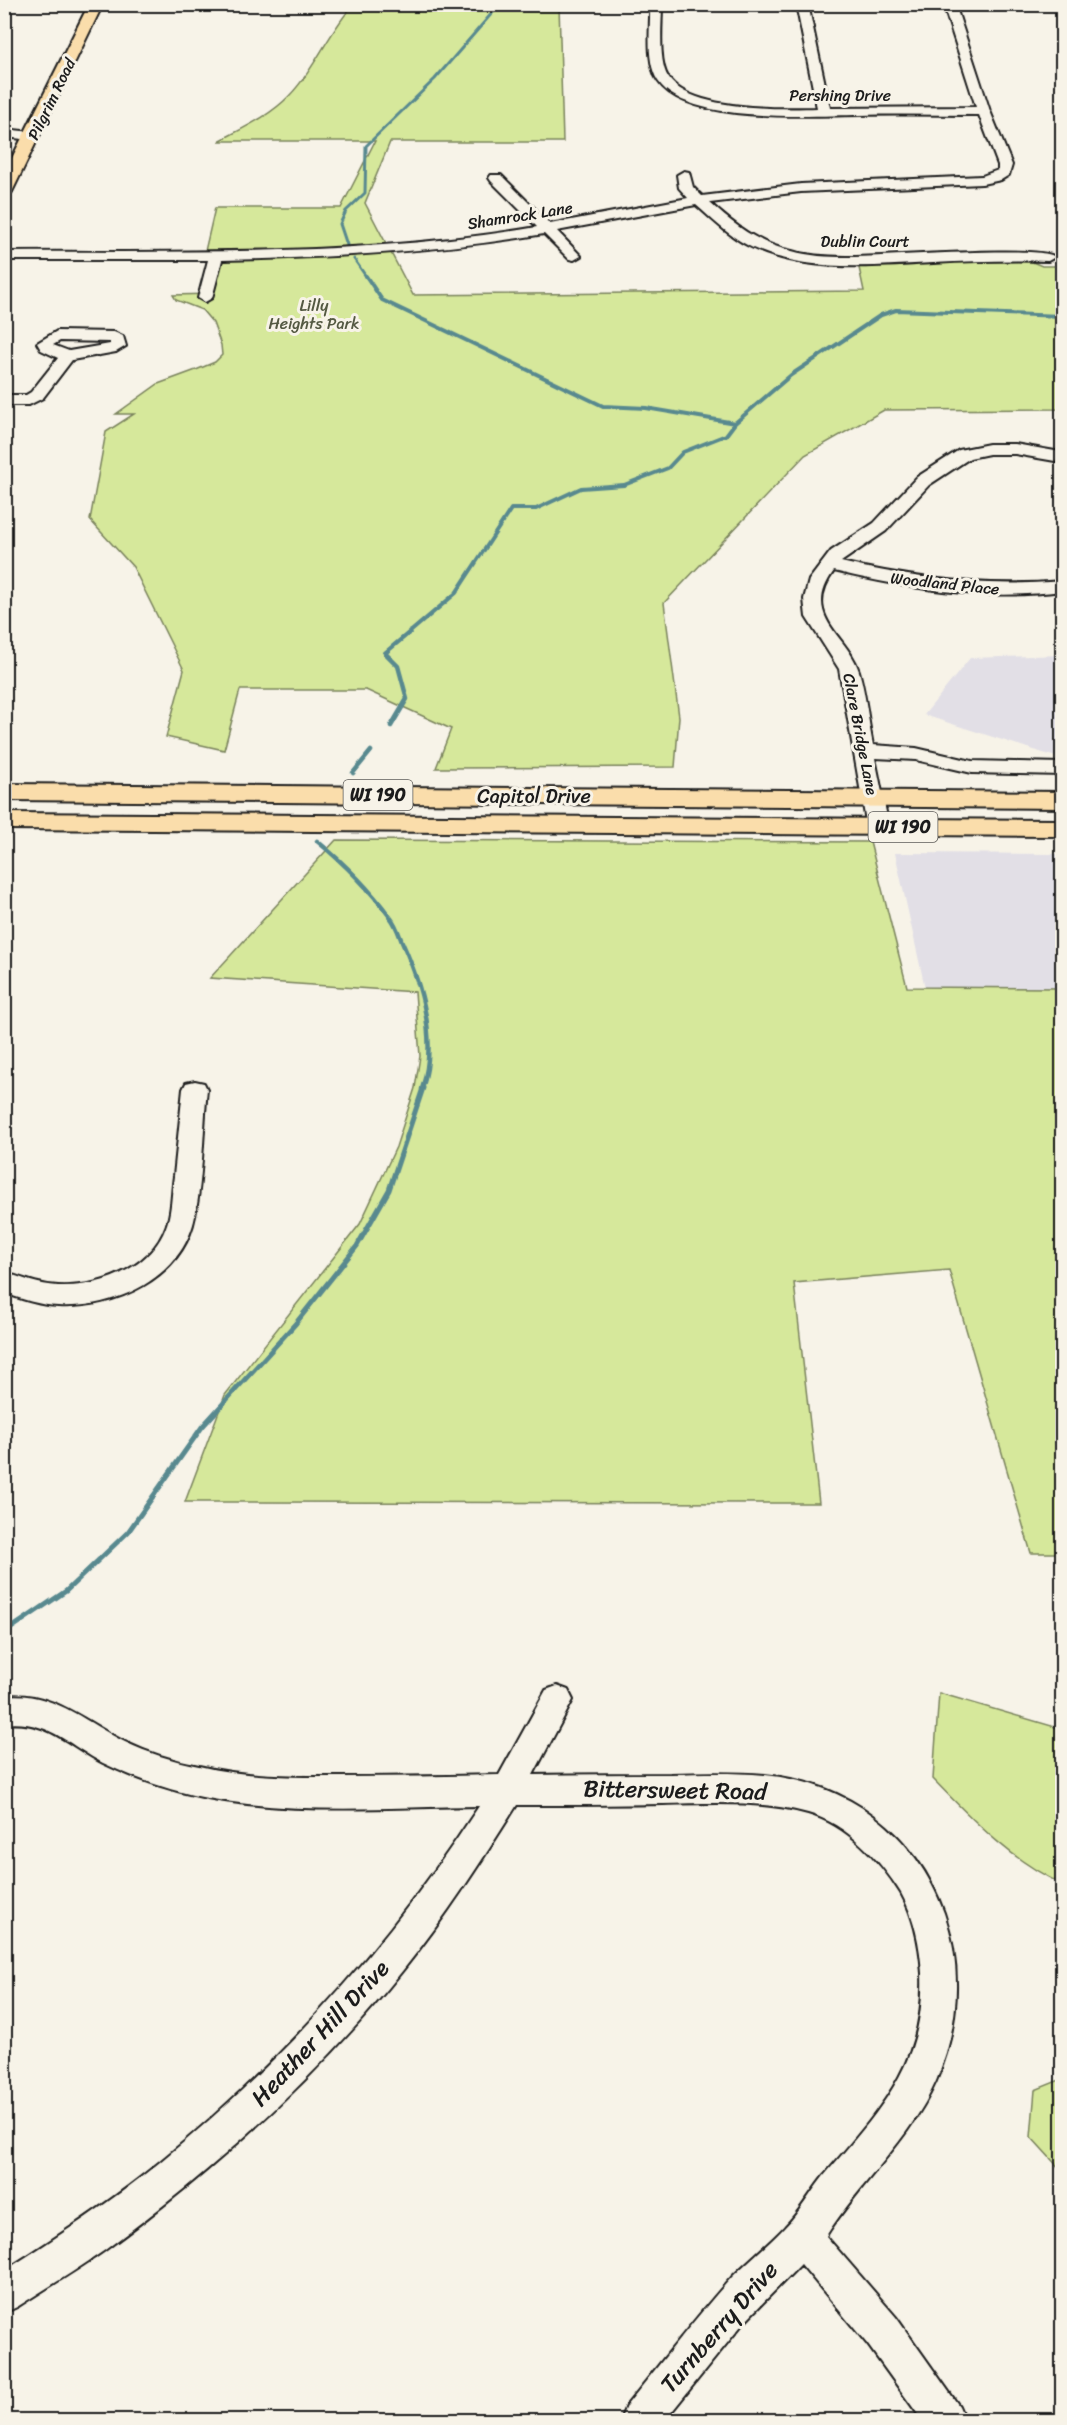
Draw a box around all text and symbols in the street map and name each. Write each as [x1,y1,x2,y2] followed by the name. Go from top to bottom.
[19,52,85,145] street label: Pilgrim Road
[789,81,891,110] street label: Pershing Drive
[465,193,575,238] street label: Shamrock Lane
[821,227,909,256] street label: Dublin Court
[268,291,360,338] park label: Lilly Heights Park
[889,563,1001,604] street label: Woodland Place
[834,671,887,798] street label: Clare Bridge Lane
[477,779,591,814] street label: Capitol Drive
[344,780,412,810] road number: WI 190
[868,812,938,842] road number: WI 190
[583,1767,768,1813] street label: Bittersweet Road
[240,1949,400,2116] street label: Heather Hill Drive
[649,2251,789,2403] street label: Turnberry Drive

